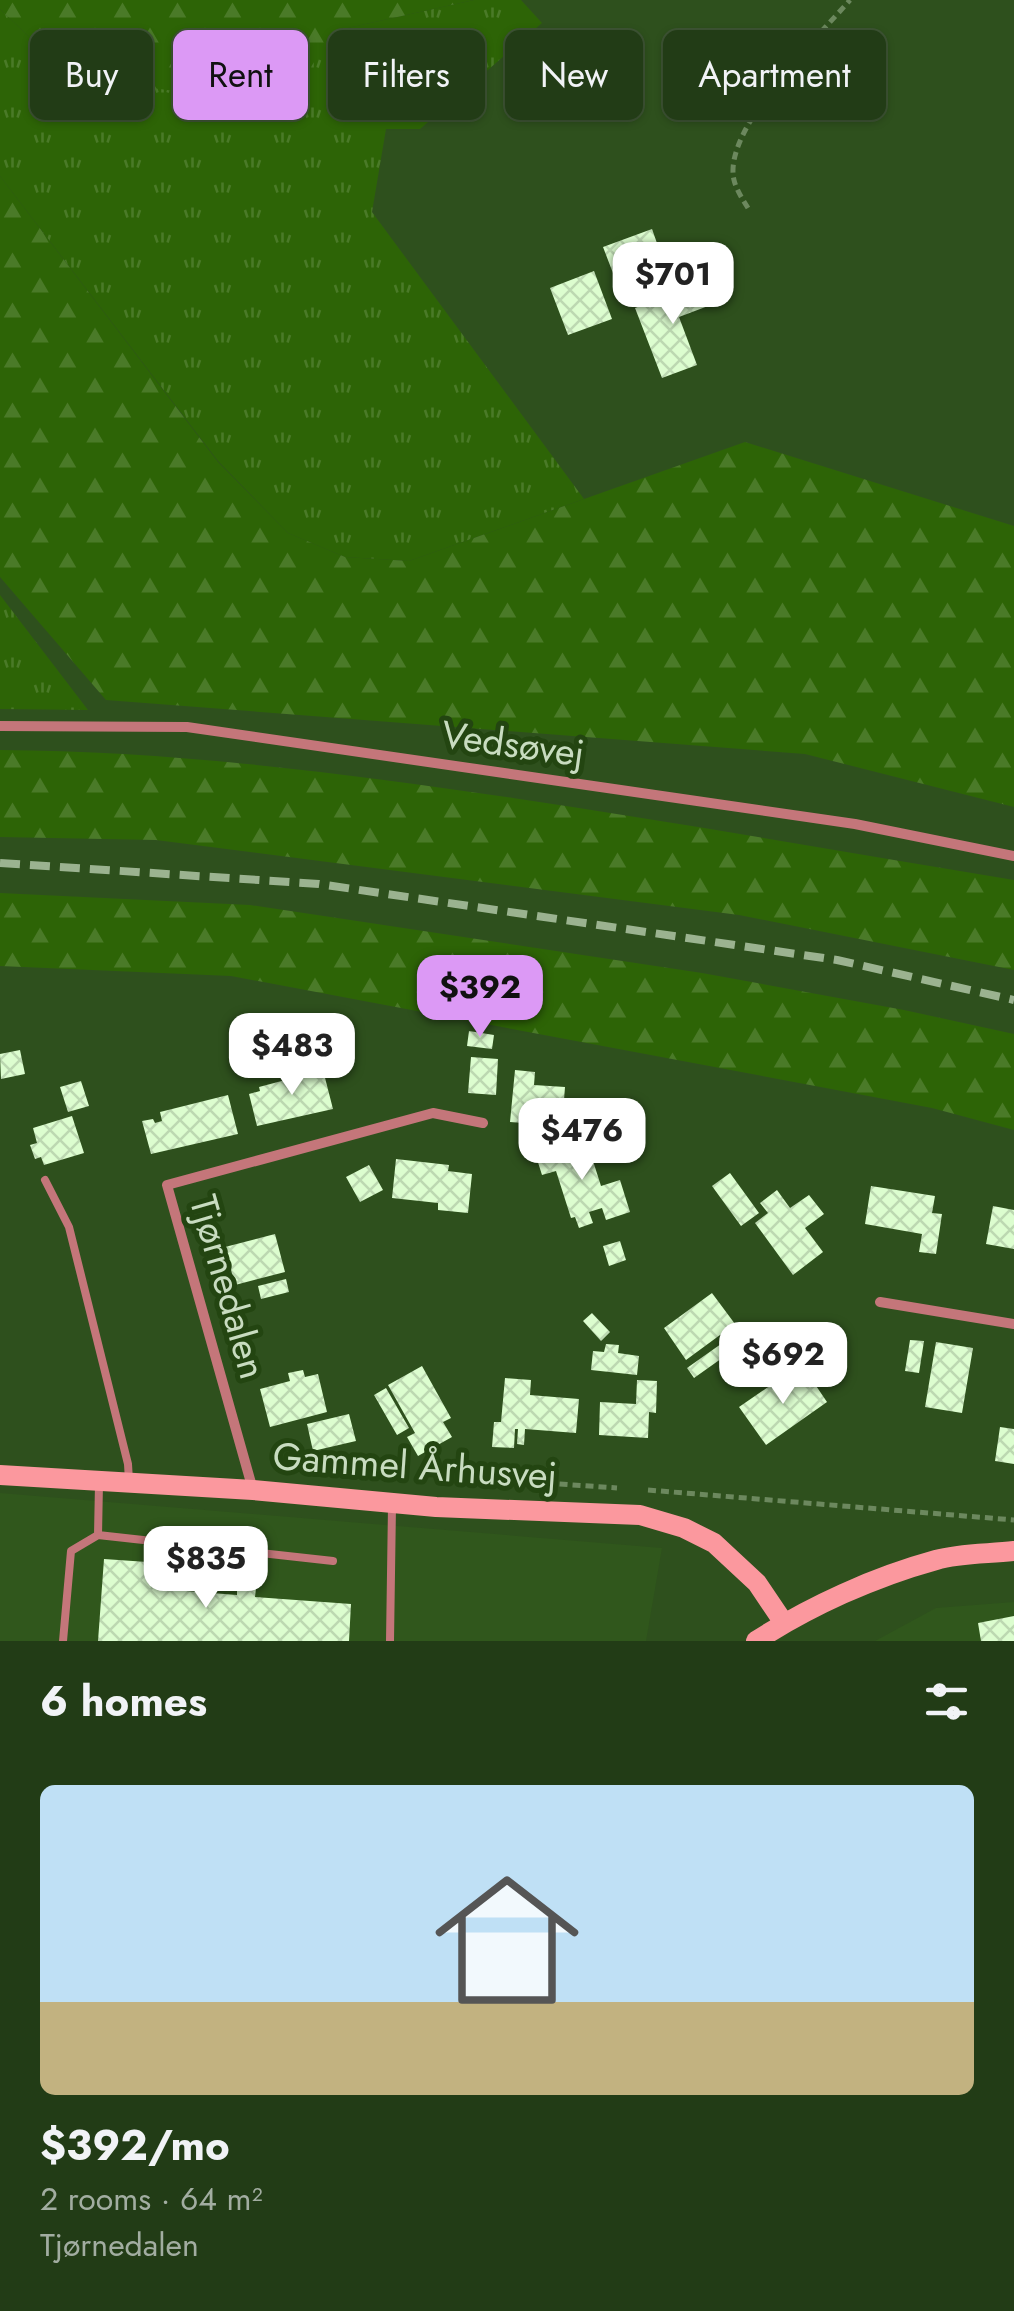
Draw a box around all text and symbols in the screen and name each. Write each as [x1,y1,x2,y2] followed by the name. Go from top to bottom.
[30,30,153,120] chip: Buy
[173,30,308,120] chip: Rent
[328,30,485,120] chip: Filters
[505,30,643,120] chip: New
[663,30,886,120] chip: Apartment
[614,242,732,327] pin: $701
[635,251,711,297] text: $701
[438,706,588,781] street label: Vedsøvej
[421,955,539,1040] pin: $392
[439,964,521,1010] text: $392
[233,1013,351,1098] pin: $483
[251,1022,333,1068] text: $483
[523,1098,641,1183] pin: $476
[541,1107,623,1153] text: $476
[176,1189,281,1385] street label: Tjørnedalen
[724,1322,842,1407] pin: $692
[741,1331,825,1377] text: $692
[271,1428,559,1503] street label: Gammel Århusvej
[147,1526,265,1611] pin: $835
[166,1535,246,1581] text: $835
[40,1671,207,1732] text: 6 homes
[919,1674,974,1729] icon: filters
[417,1850,597,2030] icon: home
[40,2115,230,2176] text: $392/mo
[40,2176,263,2222] text: 2 rooms · 64 m²
[40,2222,199,2268] text: Tjørnedalen

